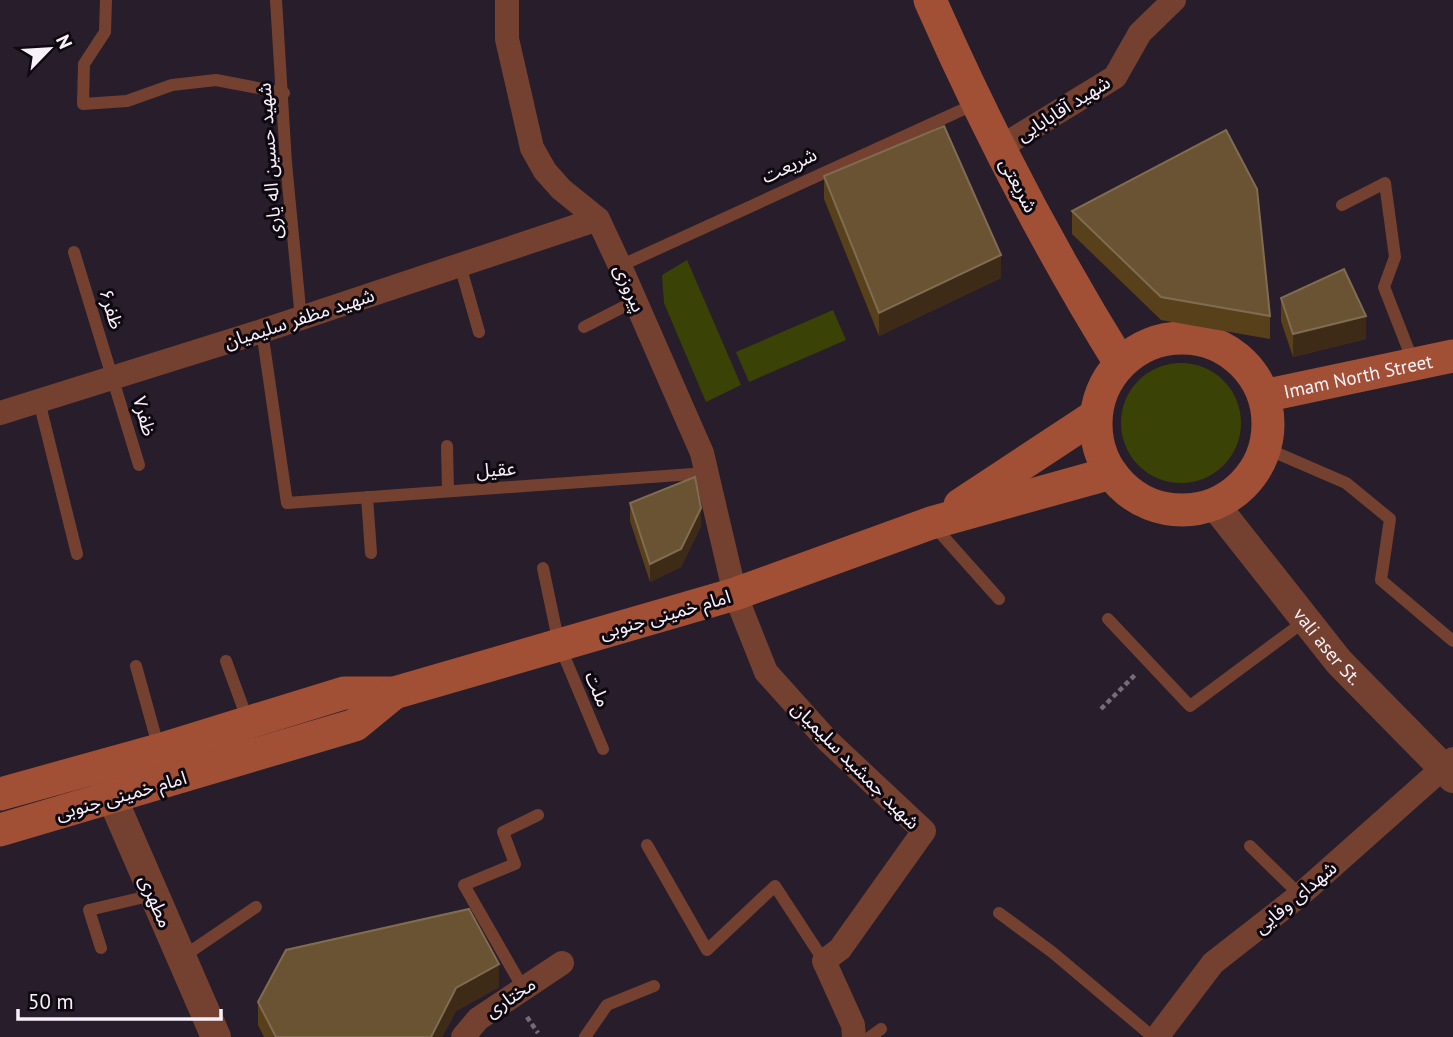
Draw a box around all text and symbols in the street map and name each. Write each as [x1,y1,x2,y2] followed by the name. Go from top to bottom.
[14,14,84,84] north arrow
[51,31,78,53] text: N
[1012,70,1114,146] street label: شهید آقابابایی
[252,82,286,240] street label: شهید حسین اله یاری
[758,142,820,188] street label: شریعت
[995,154,1043,216] street label: شریعتی
[608,260,651,316] street label: پیروزی
[221,282,377,354] street label: شهید مظفر سلیمیان
[95,286,129,332] street label: ظفر۶
[1281,349,1435,404] street label: Imam North Street
[128,393,162,439] street label: ظفر۷
[475,456,517,482] street label: عقیل
[597,584,734,647] street label: امام خمینی جنوبی
[1288,602,1367,690] street label: vali aser St.
[580,668,616,710] street label: ملت
[787,696,925,834] street label: شهید جمشید سلیمیان
[53,765,190,828] street label: امام خمینی جنوبی
[1249,855,1341,939] street label: شهدای وفایی
[134,871,178,931] street label: مطهری
[480,971,540,1023] street label: مختاری
[18,978,220,1022] scale bar
[28,988,74,1015] text: 50 m

